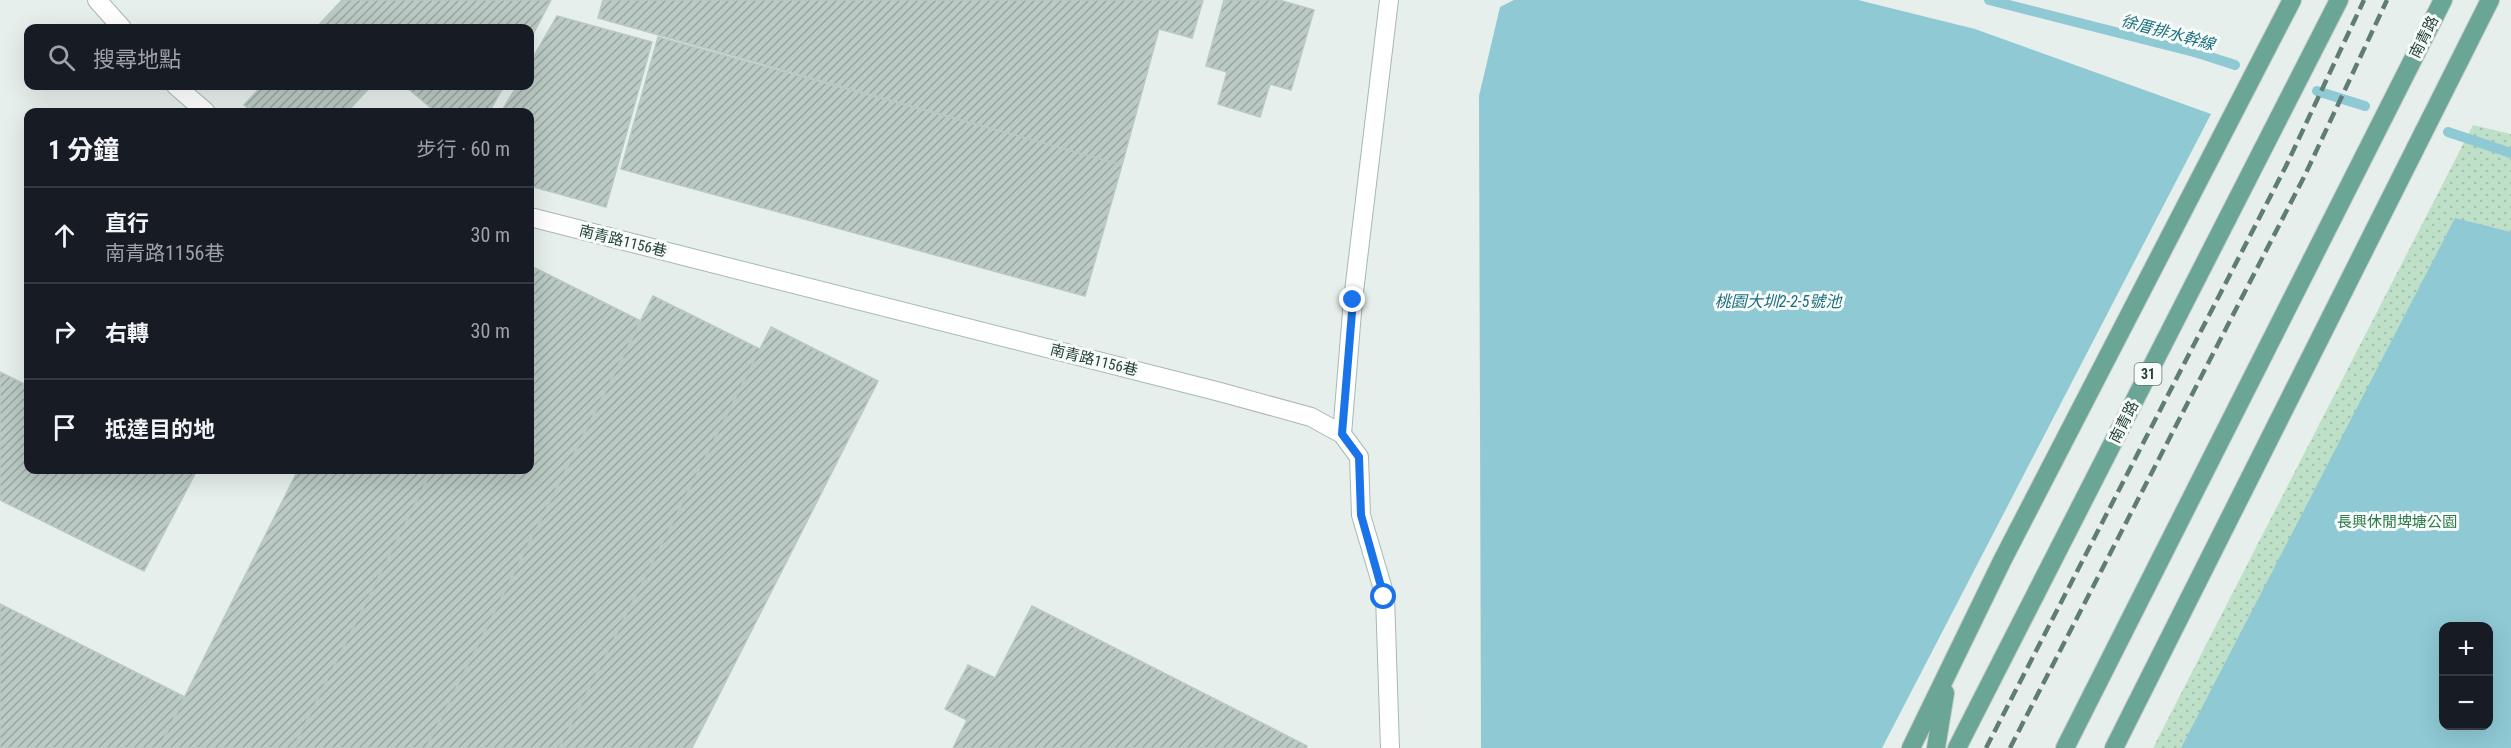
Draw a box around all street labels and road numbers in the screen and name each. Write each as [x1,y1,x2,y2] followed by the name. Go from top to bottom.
[2406,13,2442,61] street label: 南青路
[577,221,669,261] street label: 南青路1156巷
[1048,340,1140,380] street label: 南青路1156巷
[2134,363,2162,385] road number: 31
[2106,398,2142,446] street label: 南青路

